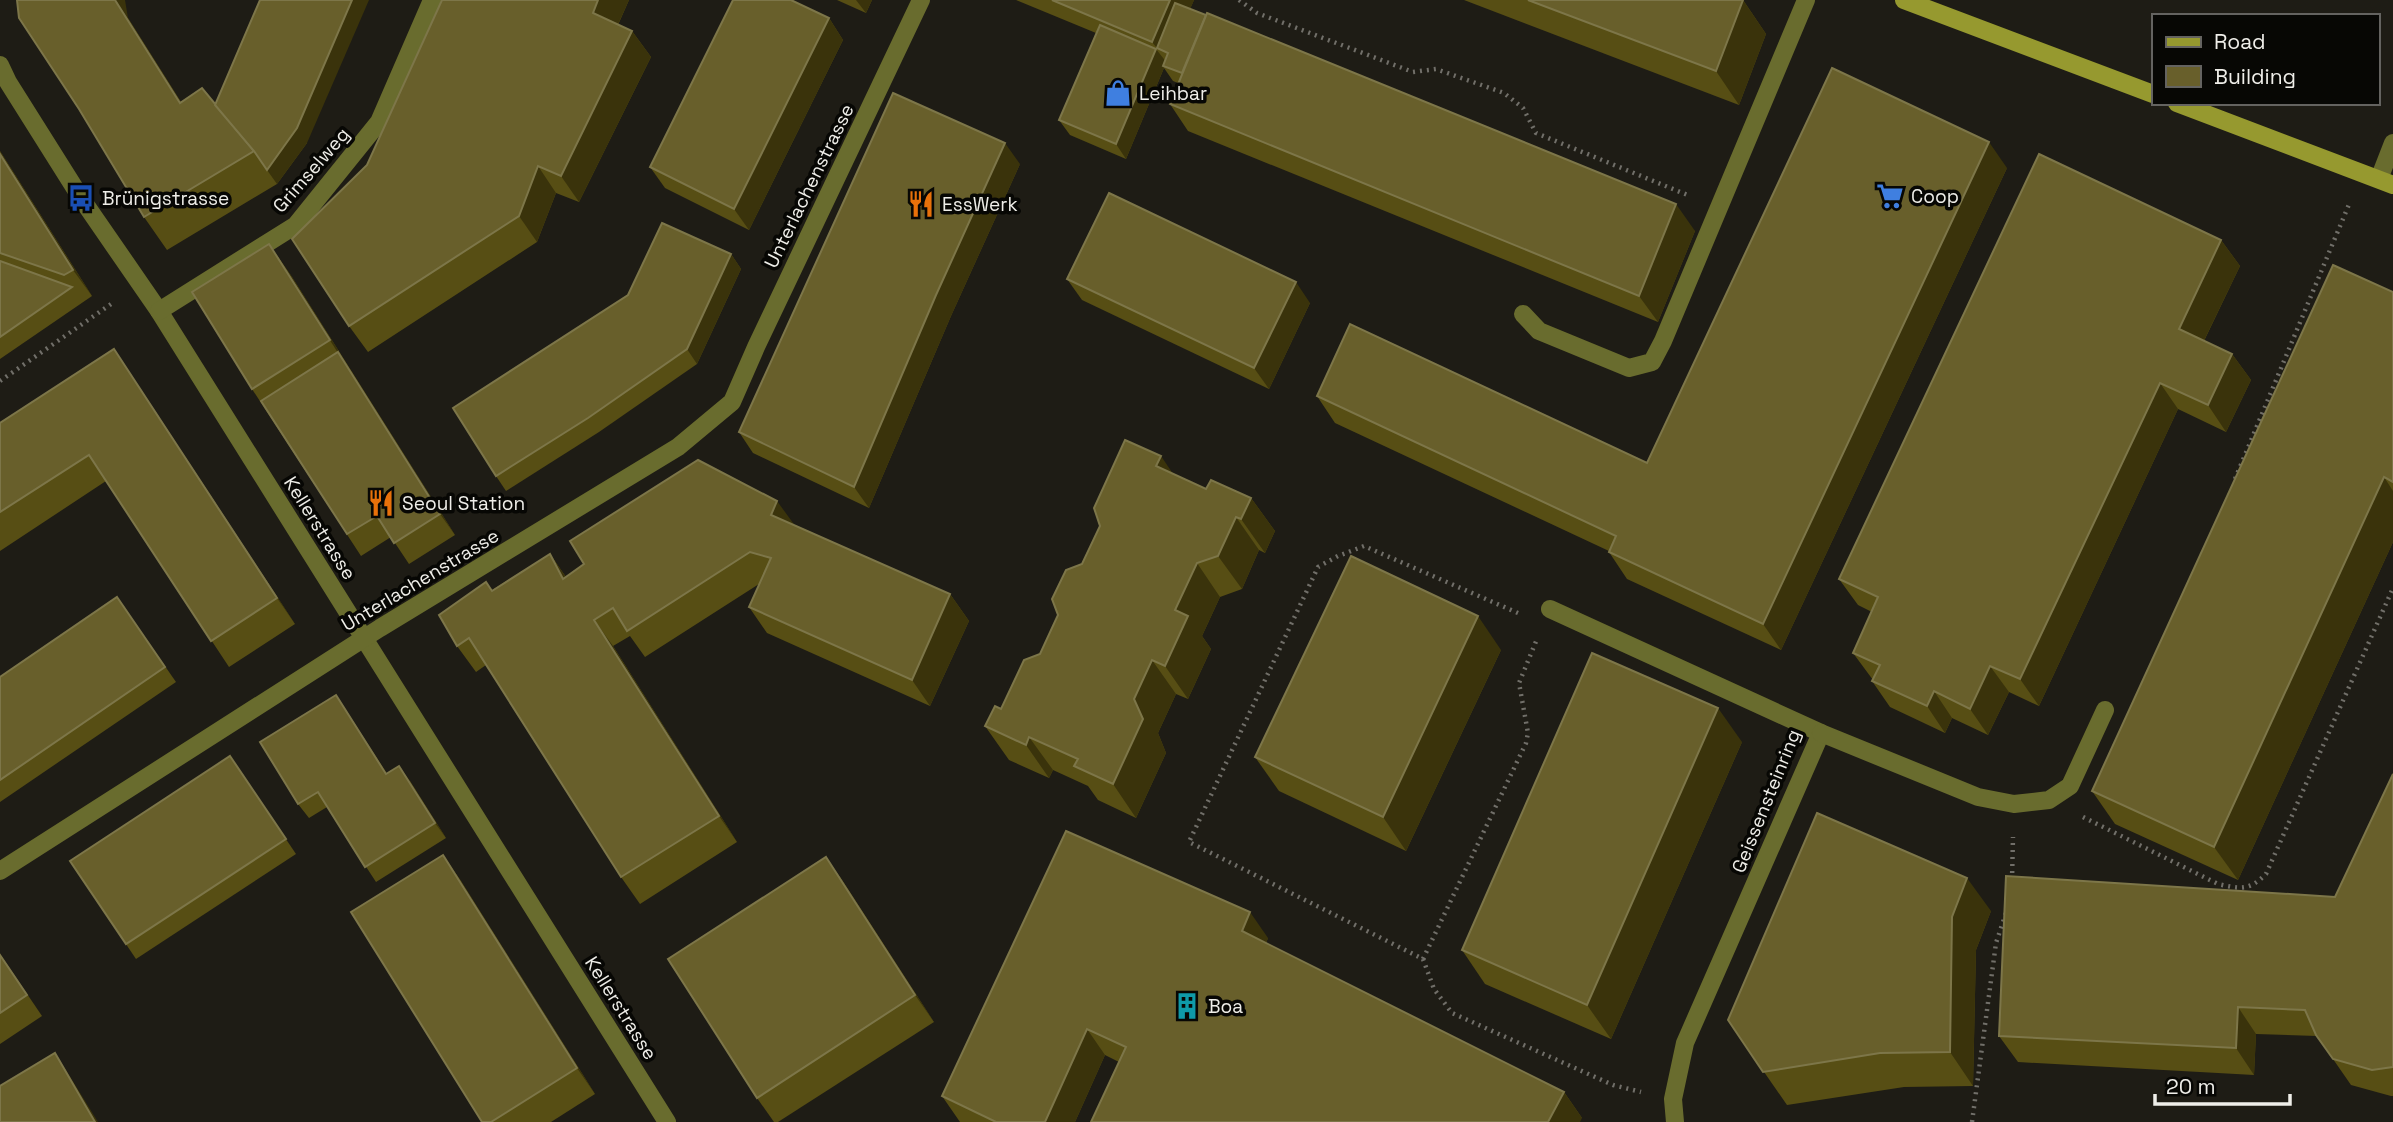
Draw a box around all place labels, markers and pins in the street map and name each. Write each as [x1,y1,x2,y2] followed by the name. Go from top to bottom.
[1103,78,1133,108] shop icon: Leihbar
[1139,81,1207,106] place label: Leihbar
[1875,181,1905,211] supermarket icon: Coop
[66,183,96,213] bus stop icon: Brünigstrasse
[1911,184,1959,209] place label: Coop
[102,186,229,211] place label: Brünigstrasse
[906,189,936,219] restaurant icon: EssWerk
[942,192,1018,217] place label: EssWerk
[366,488,396,518] restaurant icon: Seoul Station
[402,491,525,516] place label: Seoul Station
[1172,991,1202,1021] building icon: Boa
[1208,994,1243,1019] place label: Boa

